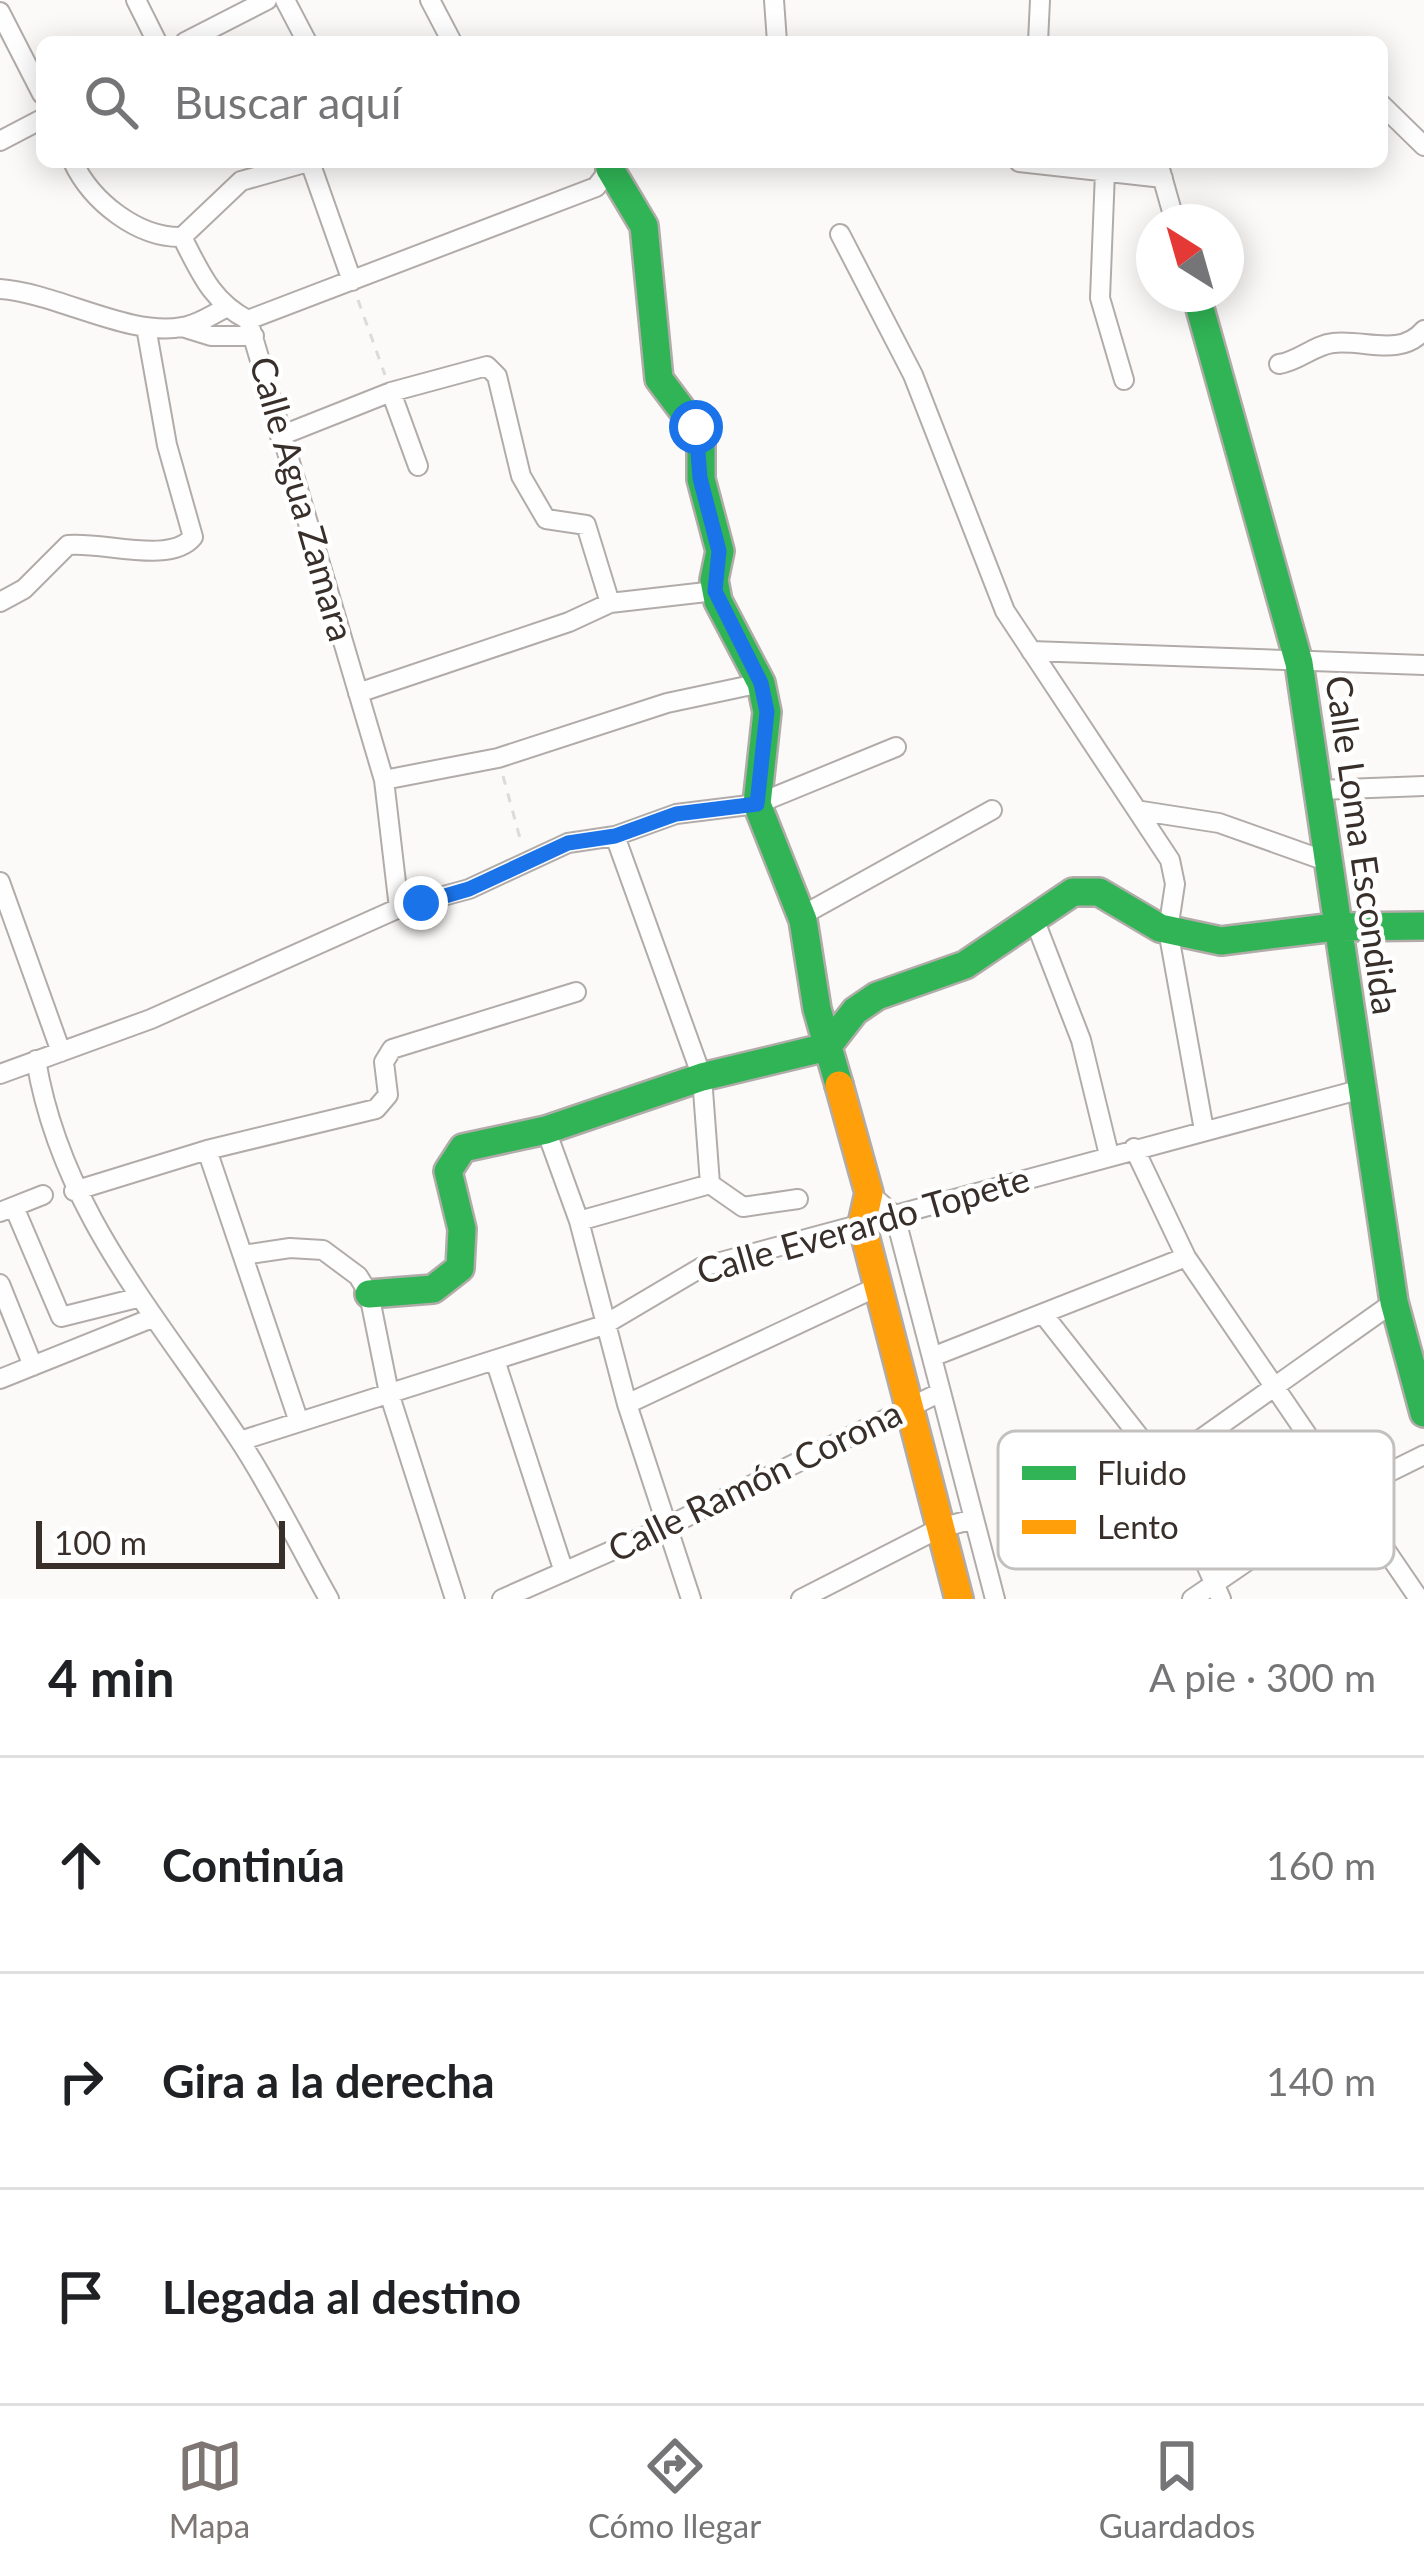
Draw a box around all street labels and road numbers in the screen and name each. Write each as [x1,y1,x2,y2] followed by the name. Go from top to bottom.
[241,351,365,646] street label: Calle Agua Zamara
[1317,673,1409,1017] street label: Calle Loma Escondida
[691,1155,1034,1293] street label: Calle Everardo Topete
[600,1390,909,1570] street label: Calle Ramón Corona

